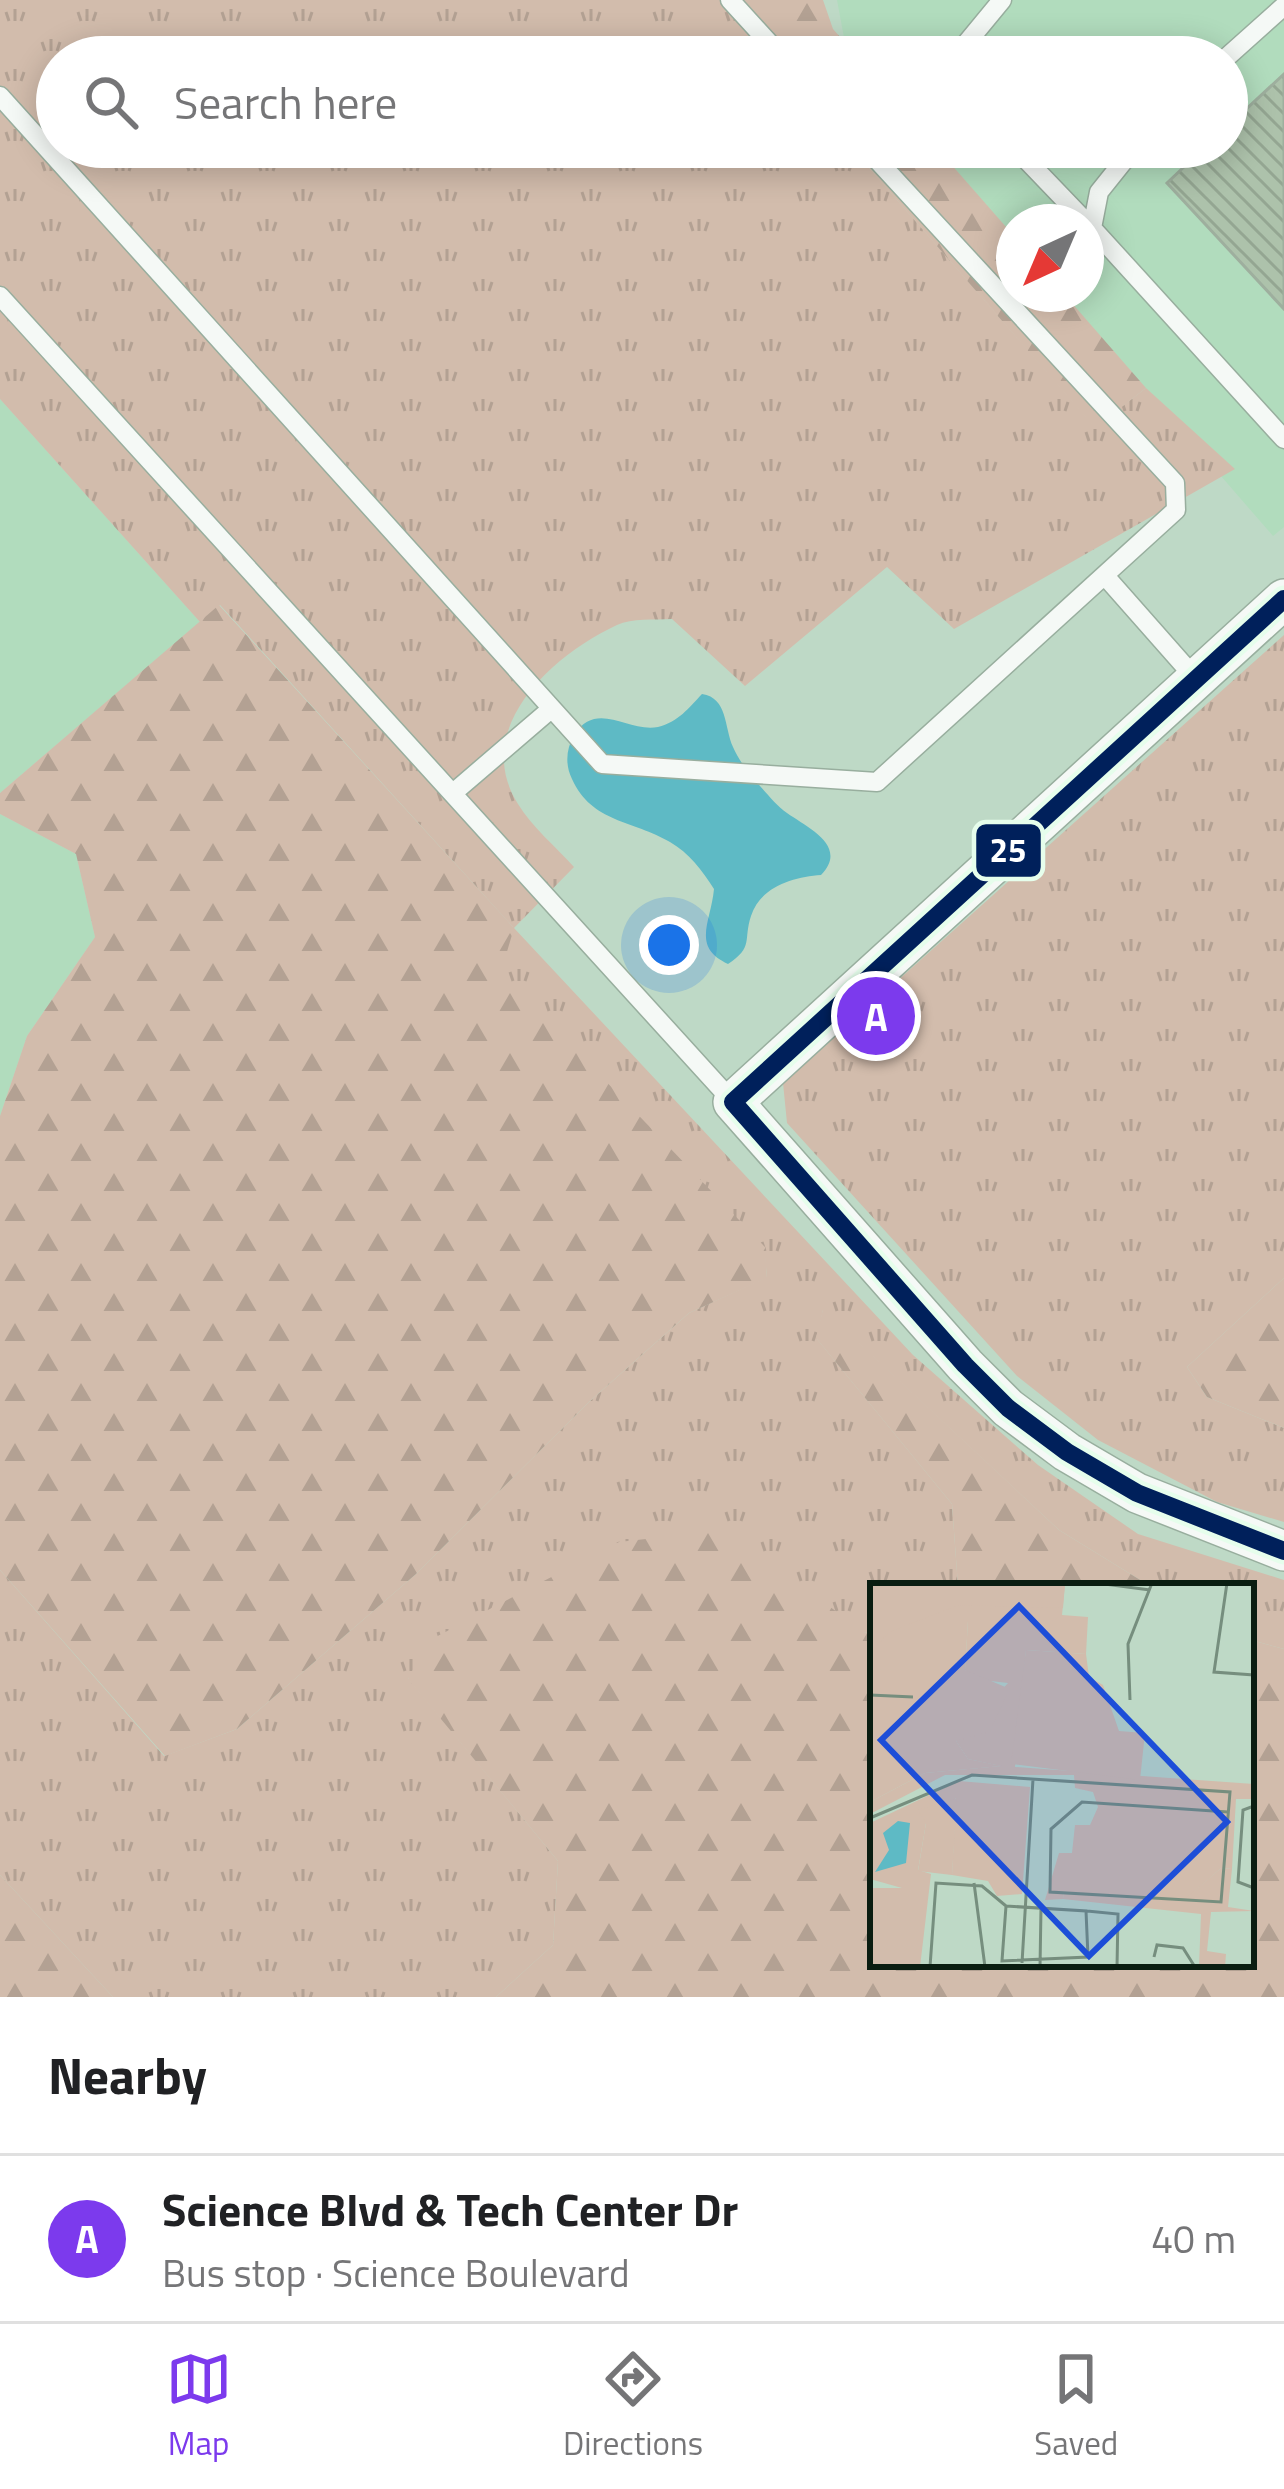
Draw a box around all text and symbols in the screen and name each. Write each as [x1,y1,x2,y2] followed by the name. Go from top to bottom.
[36,36,1248,168] search box
[174,68,397,136] text: Search here
[78,69,144,135] icon: search
[996,204,1104,312] north arrow
[974,822,1043,879] line badge: 25
[990,825,1026,875] text: 25
[639,915,699,975] your location
[837,971,915,1061] pin: A
[870,1583,1254,1967] inset map
[48,2036,207,2114] text: Nearby
[162,2175,738,2243] text: Science Blvd & Tech Center Dr
[75,2209,99,2268] text: A
[1151,2209,1236,2268] text: 40 m
[162,2243,630,2302] text: Bus stop · Science Boulevard
[166,2346,232,2468] tab: Map
[563,2346,703,2468] tab: Directions
[1034,2346,1118,2468] tab: Saved

